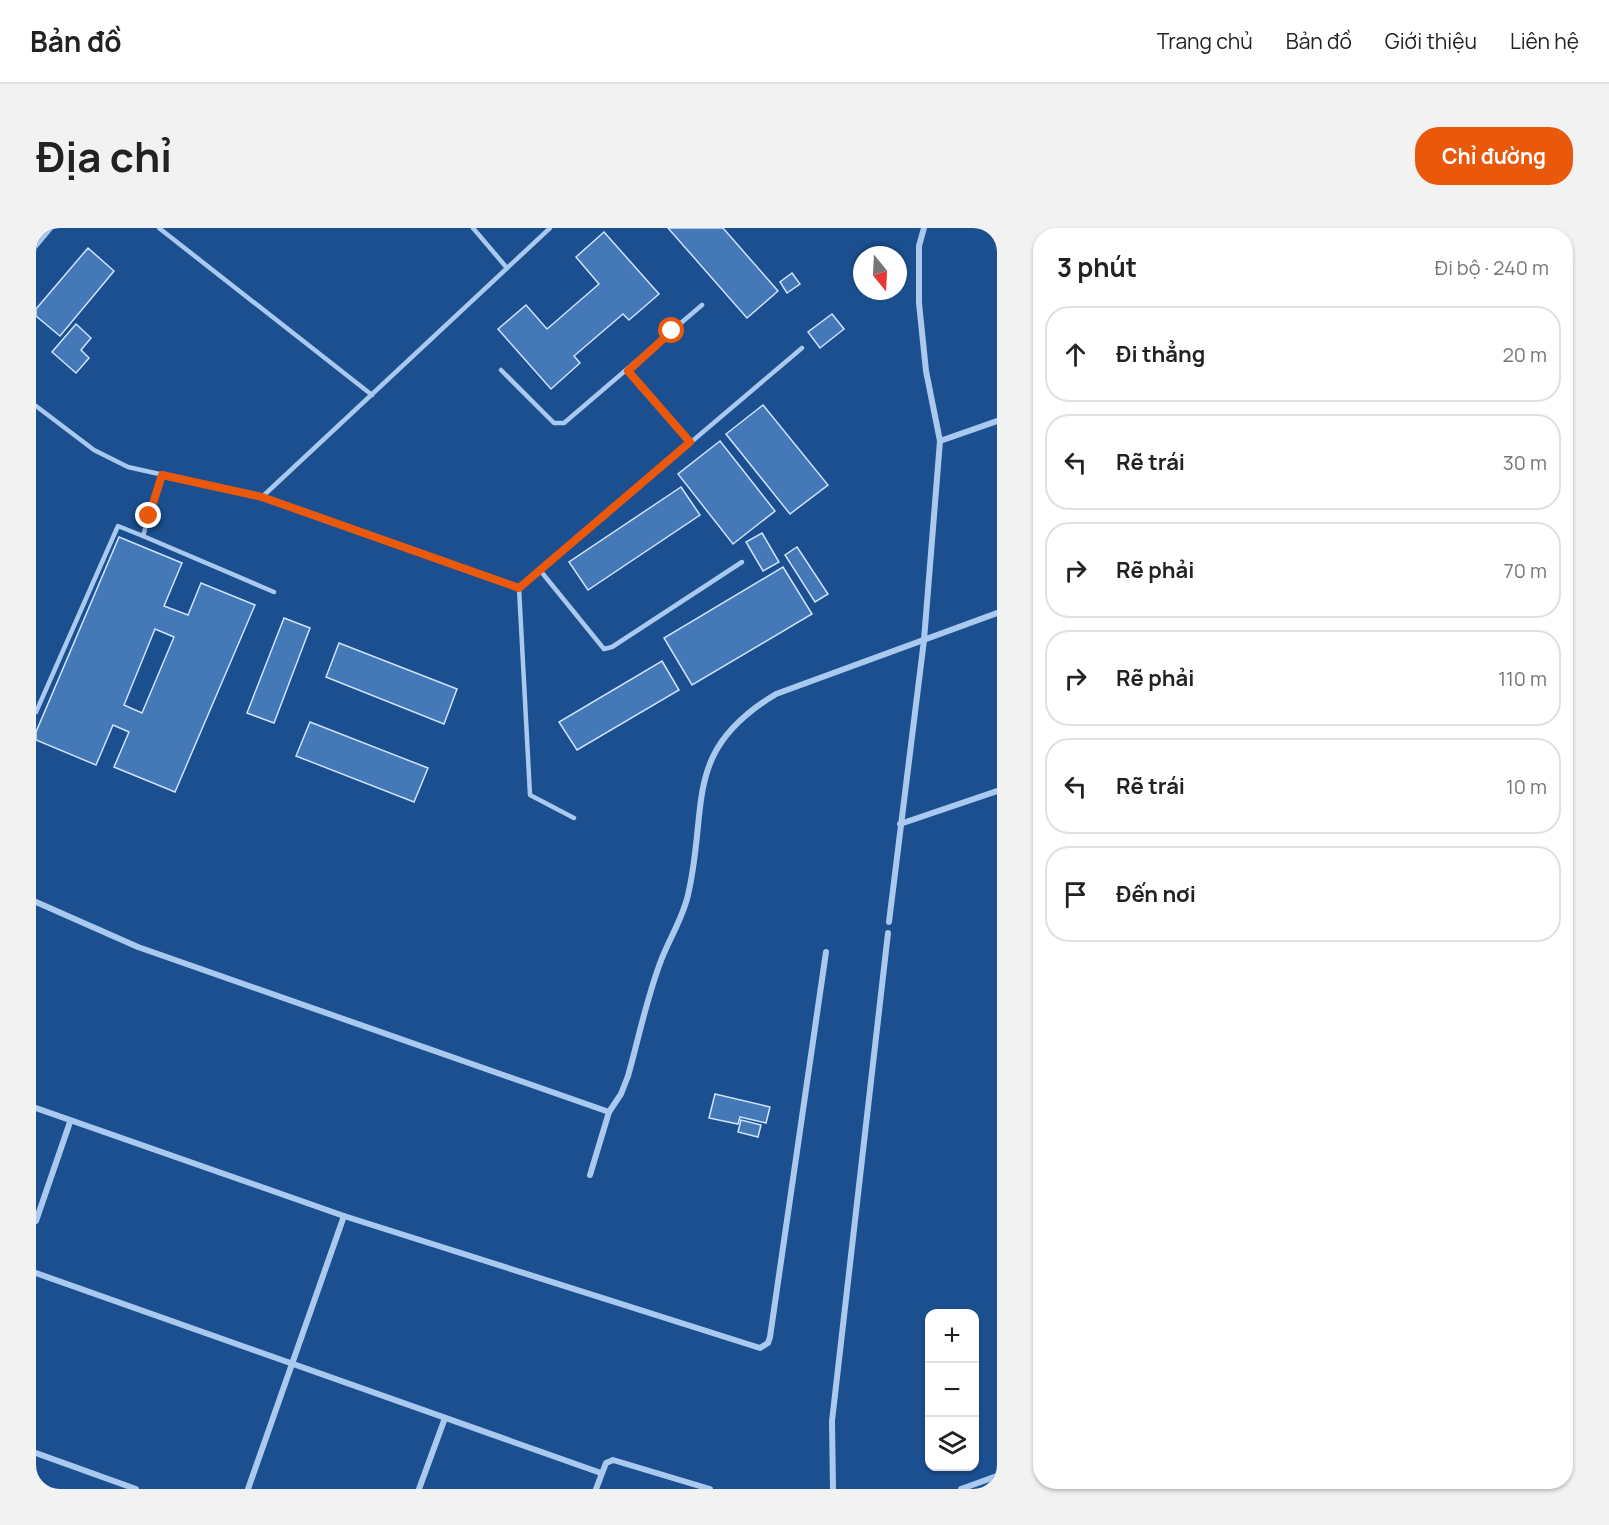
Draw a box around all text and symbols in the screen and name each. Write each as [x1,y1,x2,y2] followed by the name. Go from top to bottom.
[30,22,122,60] text: Bản đồ
[1157,27,1253,55] text: Trang chủ
[1286,27,1352,55] text: Bản đồ
[1385,27,1477,55] text: Giới thiệu
[1510,27,1579,55] text: Liên hệ
[36,127,172,185] text: Địa chỉ
[1415,127,1573,185] button: Chỉ đường
[853,246,907,300] north arrow
[1057,249,1137,285] text: 3 phút
[1435,254,1549,281] text: Đi bộ · 240 m
[658,317,684,343] route start
[1059,338,1092,371] icon: ahead
[1116,339,1205,369] text: Đi thẳng
[1502,341,1547,368] text: 20 m
[1059,446,1092,479] icon: left
[1116,447,1185,477] text: Rẽ trái
[1503,449,1547,476] text: 30 m
[135,502,161,528] route end
[1059,554,1092,587] icon: right
[1116,555,1194,585] text: Rẽ phải
[1504,557,1547,584] text: 70 m
[1059,662,1092,695] icon: right
[1116,663,1194,693] text: Rẽ phải
[1498,665,1547,692] text: 110 m
[1059,770,1092,803] icon: left
[1116,771,1185,801] text: Rẽ trái
[1506,773,1547,800] text: 10 m
[1059,878,1092,911] icon: arrive
[1116,879,1196,909] text: Đến nơi
[925,1309,979,1471] map controls
[925,1309,979,1363] button: +
[925,1363,979,1417] button: −
[925,1417,979,1471] button: layers

